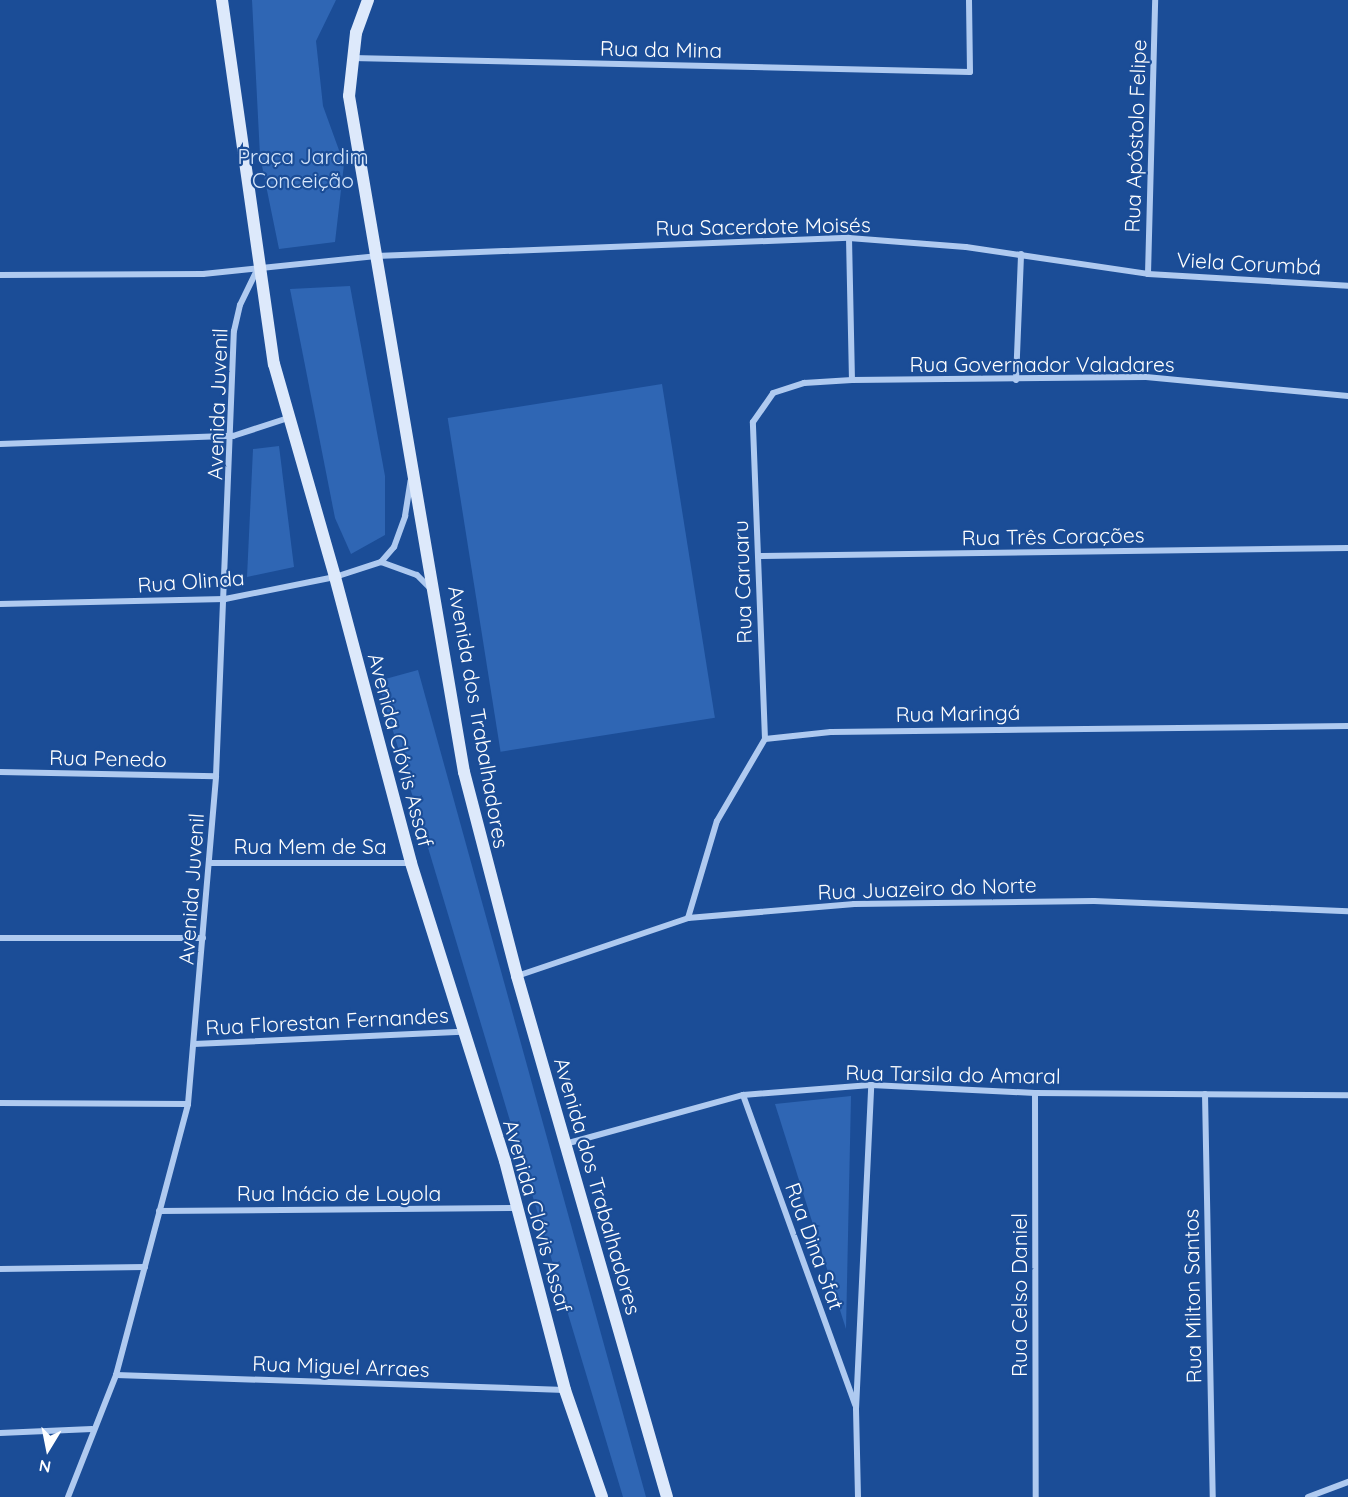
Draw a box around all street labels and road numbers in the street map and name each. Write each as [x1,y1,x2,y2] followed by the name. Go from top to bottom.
[600,35,722,63] street label: Rua da Mina
[1119,39,1151,233] street label: Rua Apóstolo Felipe
[655,212,871,240] street label: Rua Sacerdote Moisés
[1176,247,1322,279] street label: Viela Corumbá
[202,328,232,480] street label: Avenida Juvenil
[909,351,1175,377] street label: Rua Governador Valadares
[727,520,757,644] street label: Rua Caruaru
[961,522,1145,550] street label: Rua Três Corações
[137,565,245,597] street label: Rua Olinda
[443,584,515,850] street label: Avenida dos Trabalhadores
[363,650,439,850] street label: Avenida Clóvis Assaf
[895,699,1021,727] street label: Rua Maringá
[49,744,167,772] street label: Rua Penedo
[173,812,209,966] street label: Avenida Juvenil
[233,833,387,859] street label: Rua Mem de Sa
[817,872,1037,904] street label: Rua Juazeiro do Norte
[205,1002,449,1040] street label: Rua Florestan Fernandes
[549,1055,647,1317] street label: Avenida dos Trabalhadores
[845,1060,1061,1088] street label: Rua Tarsila do Amaral
[498,1117,578,1315] street label: Avenida Clóvis Assaf
[780,1179,850,1313] street label: Rua Dina Sfat
[237,1180,441,1206] street label: Rua Inácio de Loyola
[1178,1208,1206,1384] street label: Rua Milton Santos
[1006,1213,1032,1377] street label: Rua Celso Daniel
[252,1350,430,1382] street label: Rua Miguel Arraes

